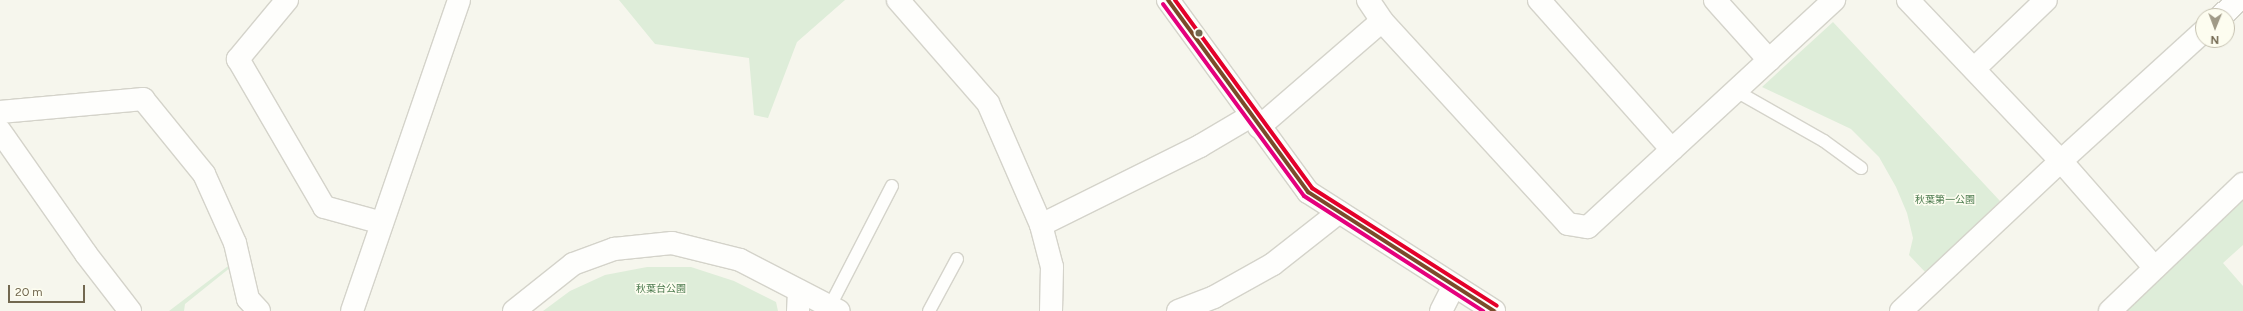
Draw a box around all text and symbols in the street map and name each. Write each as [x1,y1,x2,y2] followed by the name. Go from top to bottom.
[2195,8,2235,48] north arrow
[1194,28,1204,38] unlabelled marker
[2210,33,2219,46] text: N
[1915,194,1975,206] park label: 秋葉第一公園
[10,277,87,303] scale bar
[636,283,686,295] park label: 秋葉台公園
[15,285,43,299] text: 20 m

